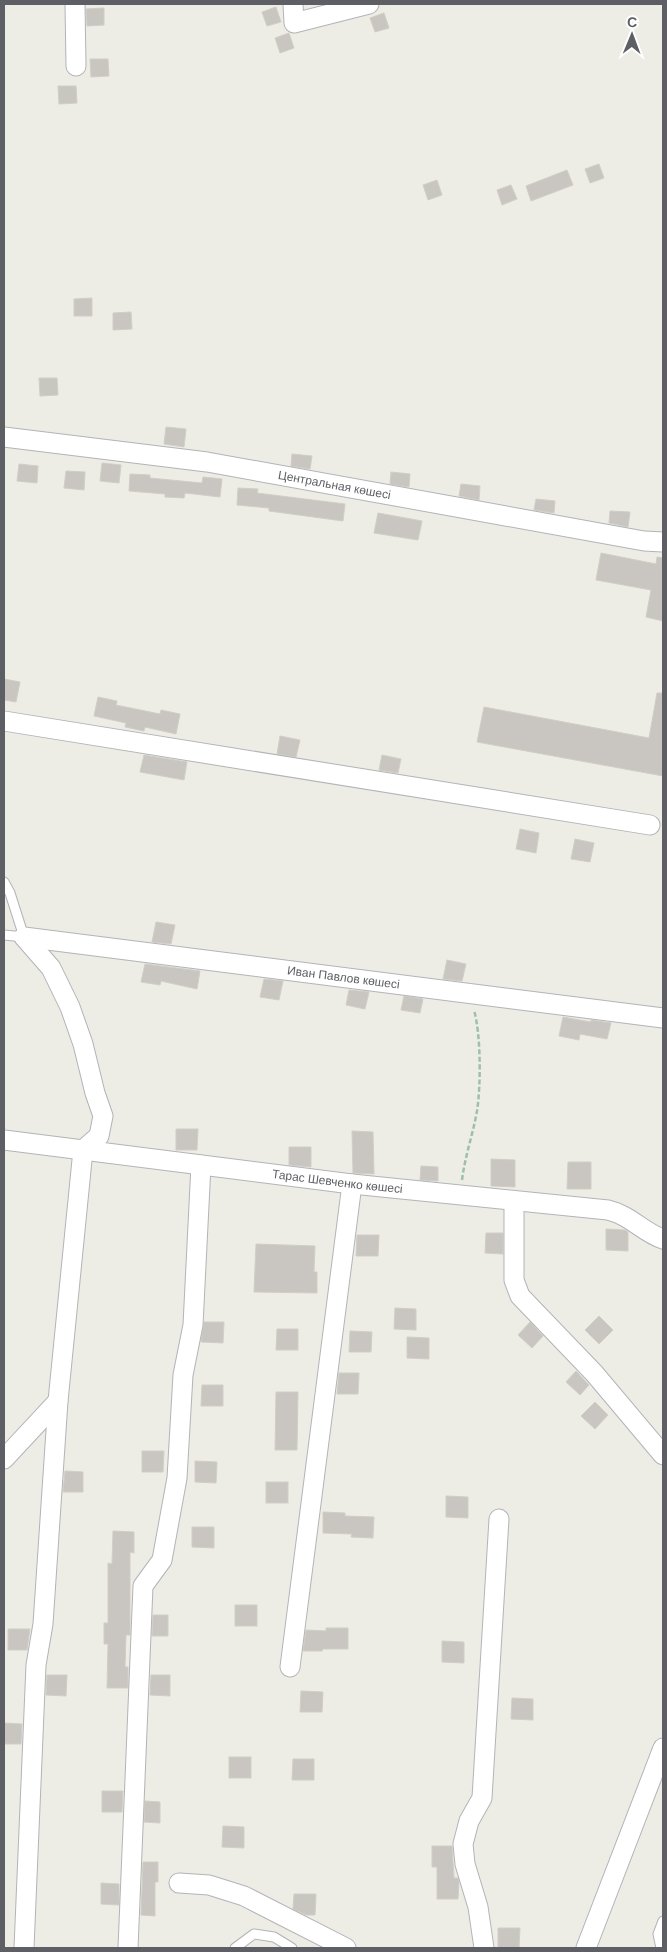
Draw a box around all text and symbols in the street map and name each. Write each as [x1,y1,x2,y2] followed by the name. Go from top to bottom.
[607,10,657,60] north arrow
[627,13,637,31] text: С
[277,467,392,503] street label: Центральная көшесі
[286,962,401,993] street label: Иван Павлов көшесі
[271,1166,403,1197] street label: Тарас Шевченко көшесі

